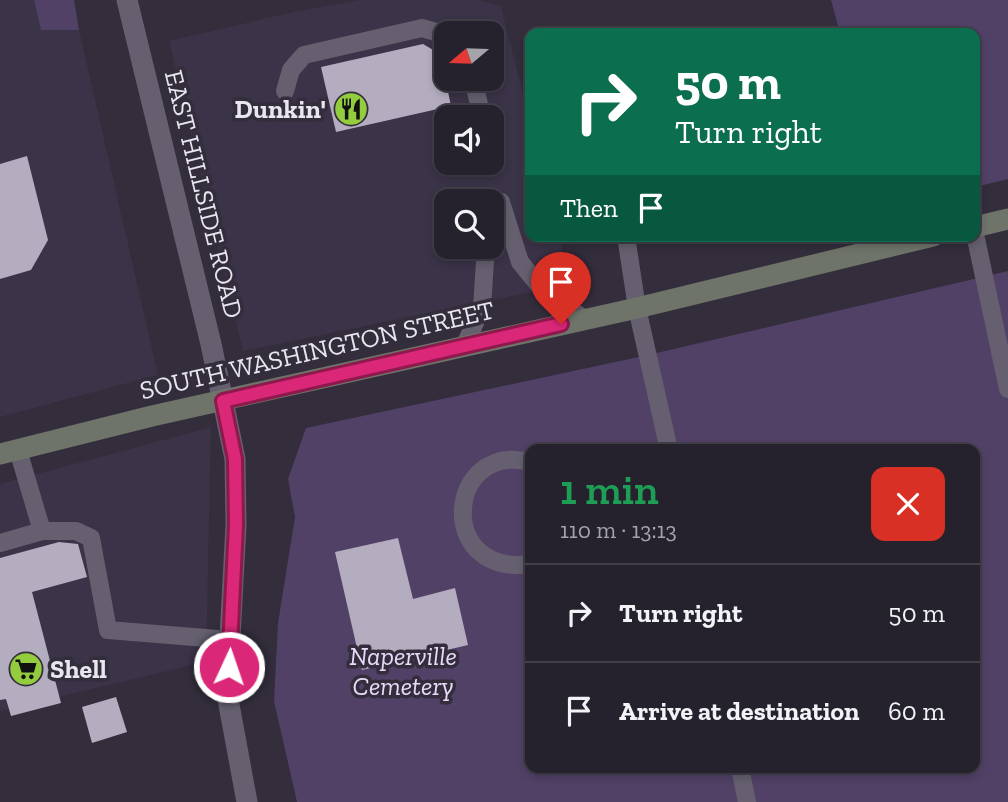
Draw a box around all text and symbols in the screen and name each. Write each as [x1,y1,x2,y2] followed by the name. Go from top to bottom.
[434,21,504,91] north arrow
[434,21,504,259] map controls
[675,53,781,112] text: 50 m
[560,56,651,147] icon: right
[158,67,250,321] street label: EAST HILLSIDE ROAD
[332,90,370,128] restaurant icon: Dunkin'
[235,93,326,125] place label: Dunkin'
[434,105,504,175] button: sound
[675,113,822,151] text: Turn right
[434,189,504,259] button: search
[632,189,670,227] icon: arrive
[560,192,618,224] text: Then
[531,252,591,324] pin
[542,263,580,301] icon: arrive
[137,294,497,406] street label: SOUTH WASHINGTON STREET
[560,464,659,515] text: 1 min
[871,467,945,541] button: close
[560,516,677,544] text: 110 m · 13:13
[560,594,598,632] icon: right
[619,597,742,629] text: Turn right
[888,597,945,629] text: 50 m
[192,630,266,704] position arrow
[349,640,457,702] park label: Naperville Cemetery
[7,650,45,688] supermarket icon: Shell
[50,653,107,685] place label: Shell
[560,692,598,730] icon: arrive
[619,695,859,727] text: Arrive at destination
[888,695,945,727] text: 60 m

